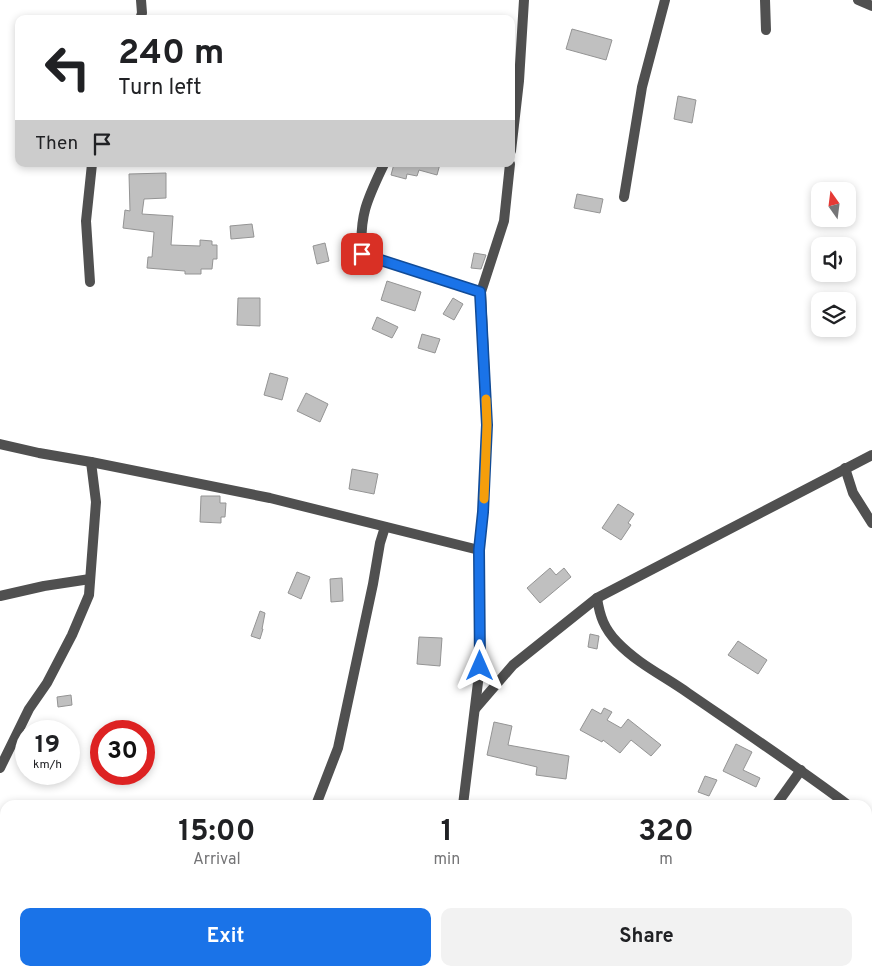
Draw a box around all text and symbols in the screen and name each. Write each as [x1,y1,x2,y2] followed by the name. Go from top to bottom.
[118,32,224,76] text: 240 m
[35,35,100,100] icon: left
[118,75,201,102] text: Turn left
[88,130,116,158] icon: arrive
[35,132,78,156] text: Then
[811,182,856,228] north arrow
[811,182,856,337] map controls
[341,233,383,275] pin
[811,237,856,282] button: sound
[348,240,376,268] icon: arrive
[811,292,856,337] button: layers
[453,639,505,691] position arrow
[90,720,155,785] speed limit sign: 30
[35,730,60,762] text: 19
[33,757,62,773] text: km/h
[178,814,255,851] text: 15:00
[441,814,453,851] text: 1
[638,814,694,851] text: 320
[193,850,241,870] text: Arrival
[434,850,460,870] text: min
[659,850,673,870] text: m
[20,908,431,966] button: Exit
[441,908,852,966] button: Share

